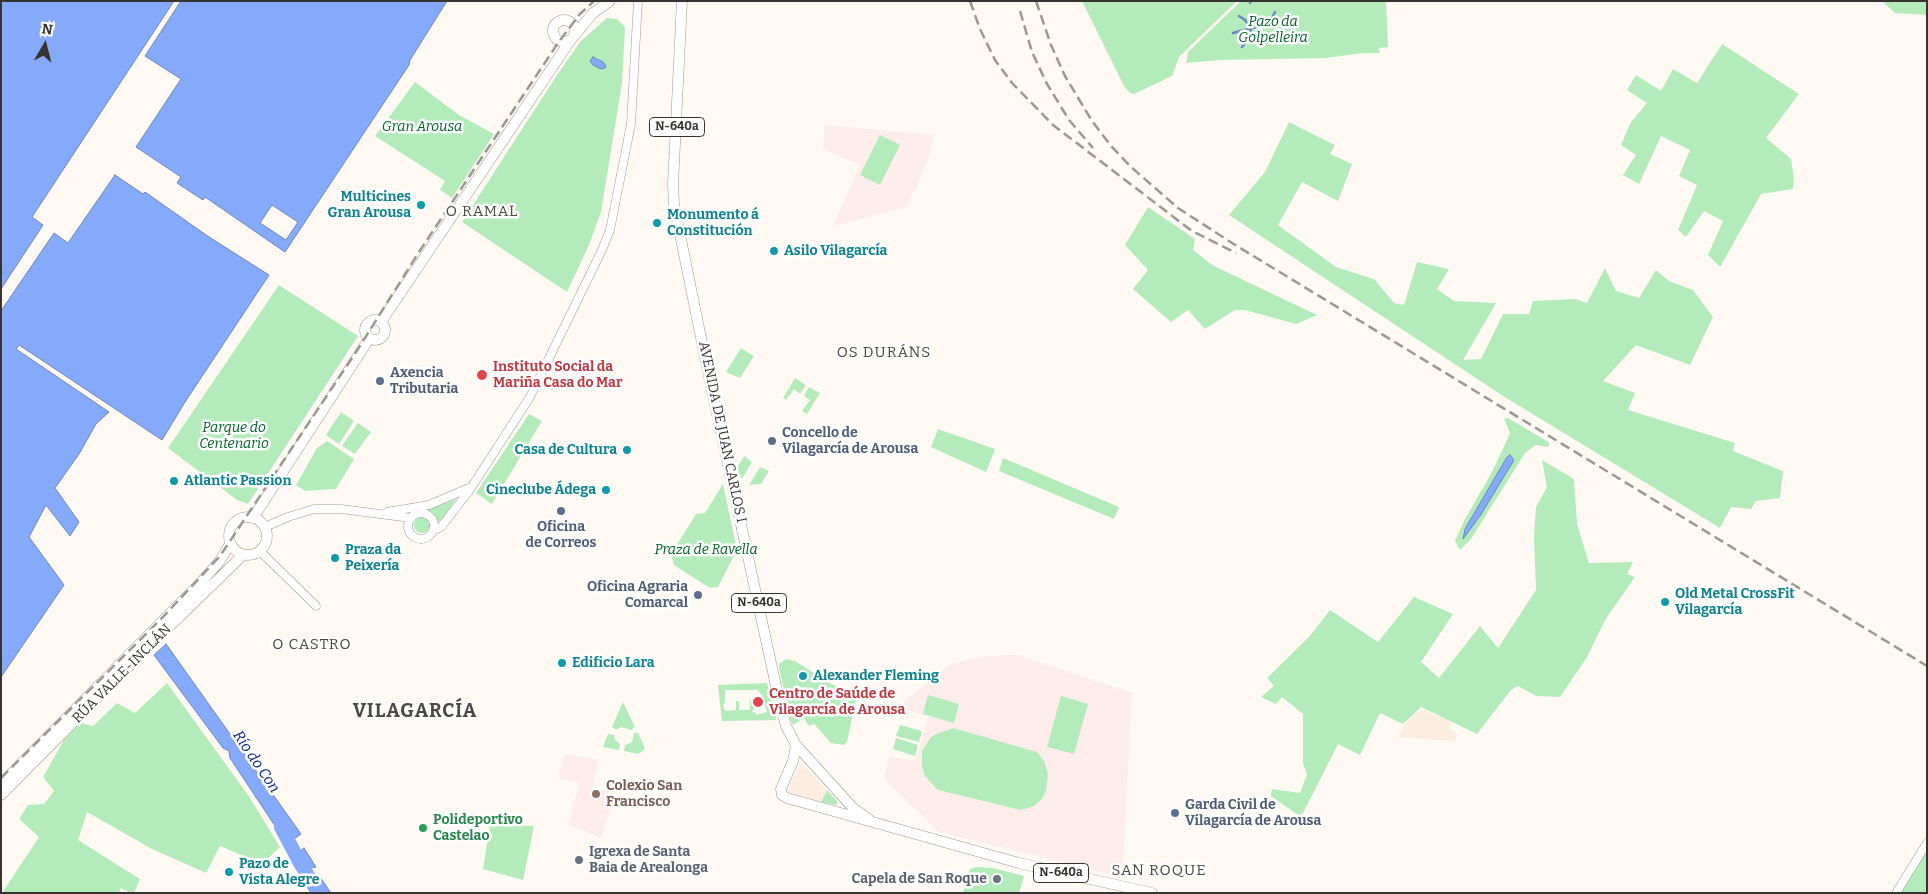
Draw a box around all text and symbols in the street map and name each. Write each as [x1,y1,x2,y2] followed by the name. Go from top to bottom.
[1238,14,1308,46] park label: Pazo da Golpelleira
[20,20,70,70] north arrow
[41,20,54,39] text: N
[650,118,704,136] road number: N-640a
[382,119,462,135] park label: Gran Arousa
[328,189,411,222] place label: Multicines Gran Arousa
[415,199,427,211] marker: Multicines Gran Arousa
[445,203,519,221] district label: O RAMAL
[667,207,759,240] place label: Monumento á Constitución
[651,217,663,229] marker: Monumento á Constitución
[784,243,887,259] place label: Asilo Vilagarcía
[768,245,780,257] marker: Asilo Vilagarcía
[695,340,749,524] street label: AVENIDA DE JUAN CARLOS I
[836,344,932,362] district label: OS DURÁNS
[493,359,622,392] place label: Instituto Social da Mariña Casa do Mar
[390,365,458,398] place label: Axencia Tributaria
[475,368,489,382] marker: Instituto Social da Mariña Casa do Mar
[374,375,386,387] marker: Axencia Tributaria
[199,420,269,452] park label: Parque do Centenario
[782,425,918,458] place label: Concello de Vilagarcía de Arousa
[766,435,778,447] marker: Concello de Vilagarcía de Arousa
[514,442,617,458] place label: Casa de Cultura
[621,444,633,456] marker: Casa de Cultura
[184,473,291,489] place label: Atlantic Passion
[168,475,180,487] marker: Atlantic Passion
[486,482,596,498] place label: Cineclube Ádega
[600,484,612,496] marker: Cineclube Ádega
[555,505,567,517] marker: Oficina de Correos
[526,519,596,552] place label: Oficina de Correos
[345,542,401,574] place label: Praza da Peixería
[654,542,758,558] park label: Praza de Ravella
[329,552,341,564] marker: Praza da Peixería
[587,579,688,612] place label: Oficina Agraria Comarcal
[1675,586,1795,618] place label: Old Metal CrossFit Vilagarcía
[692,589,704,601] marker: Oficina Agraria Comarcal
[732,594,786,612] road number: N-640a
[1659,596,1671,608] marker: Old Metal CrossFit Vilagarcía
[69,621,175,727] street label: RÚA VALLE-INCLÁN
[271,636,353,654] district label: O CASTRO
[572,655,655,671] place label: Edificio Lara
[556,657,568,669] marker: Edificio Lara
[813,668,939,684] place label: Alexander Fleming
[797,670,809,682] marker: Alexander Fleming
[769,686,905,719] place label: Centro de Saúde de Vilagarcía de Arousa
[751,695,765,709] marker: Centro de Saúde de Vilagarcía de Arousa
[351,701,479,723] district label: VILAGARCÍA
[229,727,283,797] water label: Río do Con
[606,778,682,810] place label: Colexio San Francisco
[590,788,602,800] marker: Colexio San Francisco
[1185,797,1321,830] place label: Garda Civil de Vilagarcía de Arousa
[1169,807,1181,819] marker: Garda Civil de Vilagarcía de Arousa
[433,812,523,844] place label: Polideportivo Castelao
[417,822,429,834] marker: Polideportivo Castelao
[589,844,708,876] place label: Igrexa de Santa Baia de Arealonga
[573,854,585,866] marker: Igrexa de Santa Baia de Arealonga
[239,856,320,889] place label: Pazo de Vista Alegre
[1110,862,1208,880] district label: SAN ROQUE
[1034,864,1088,882] road number: N-640a
[223,866,235,878] marker: Pazo de Vista Alegre
[852,871,987,887] place label: Capela de San Roque
[991,873,1003,885] marker: Capela de San Roque

